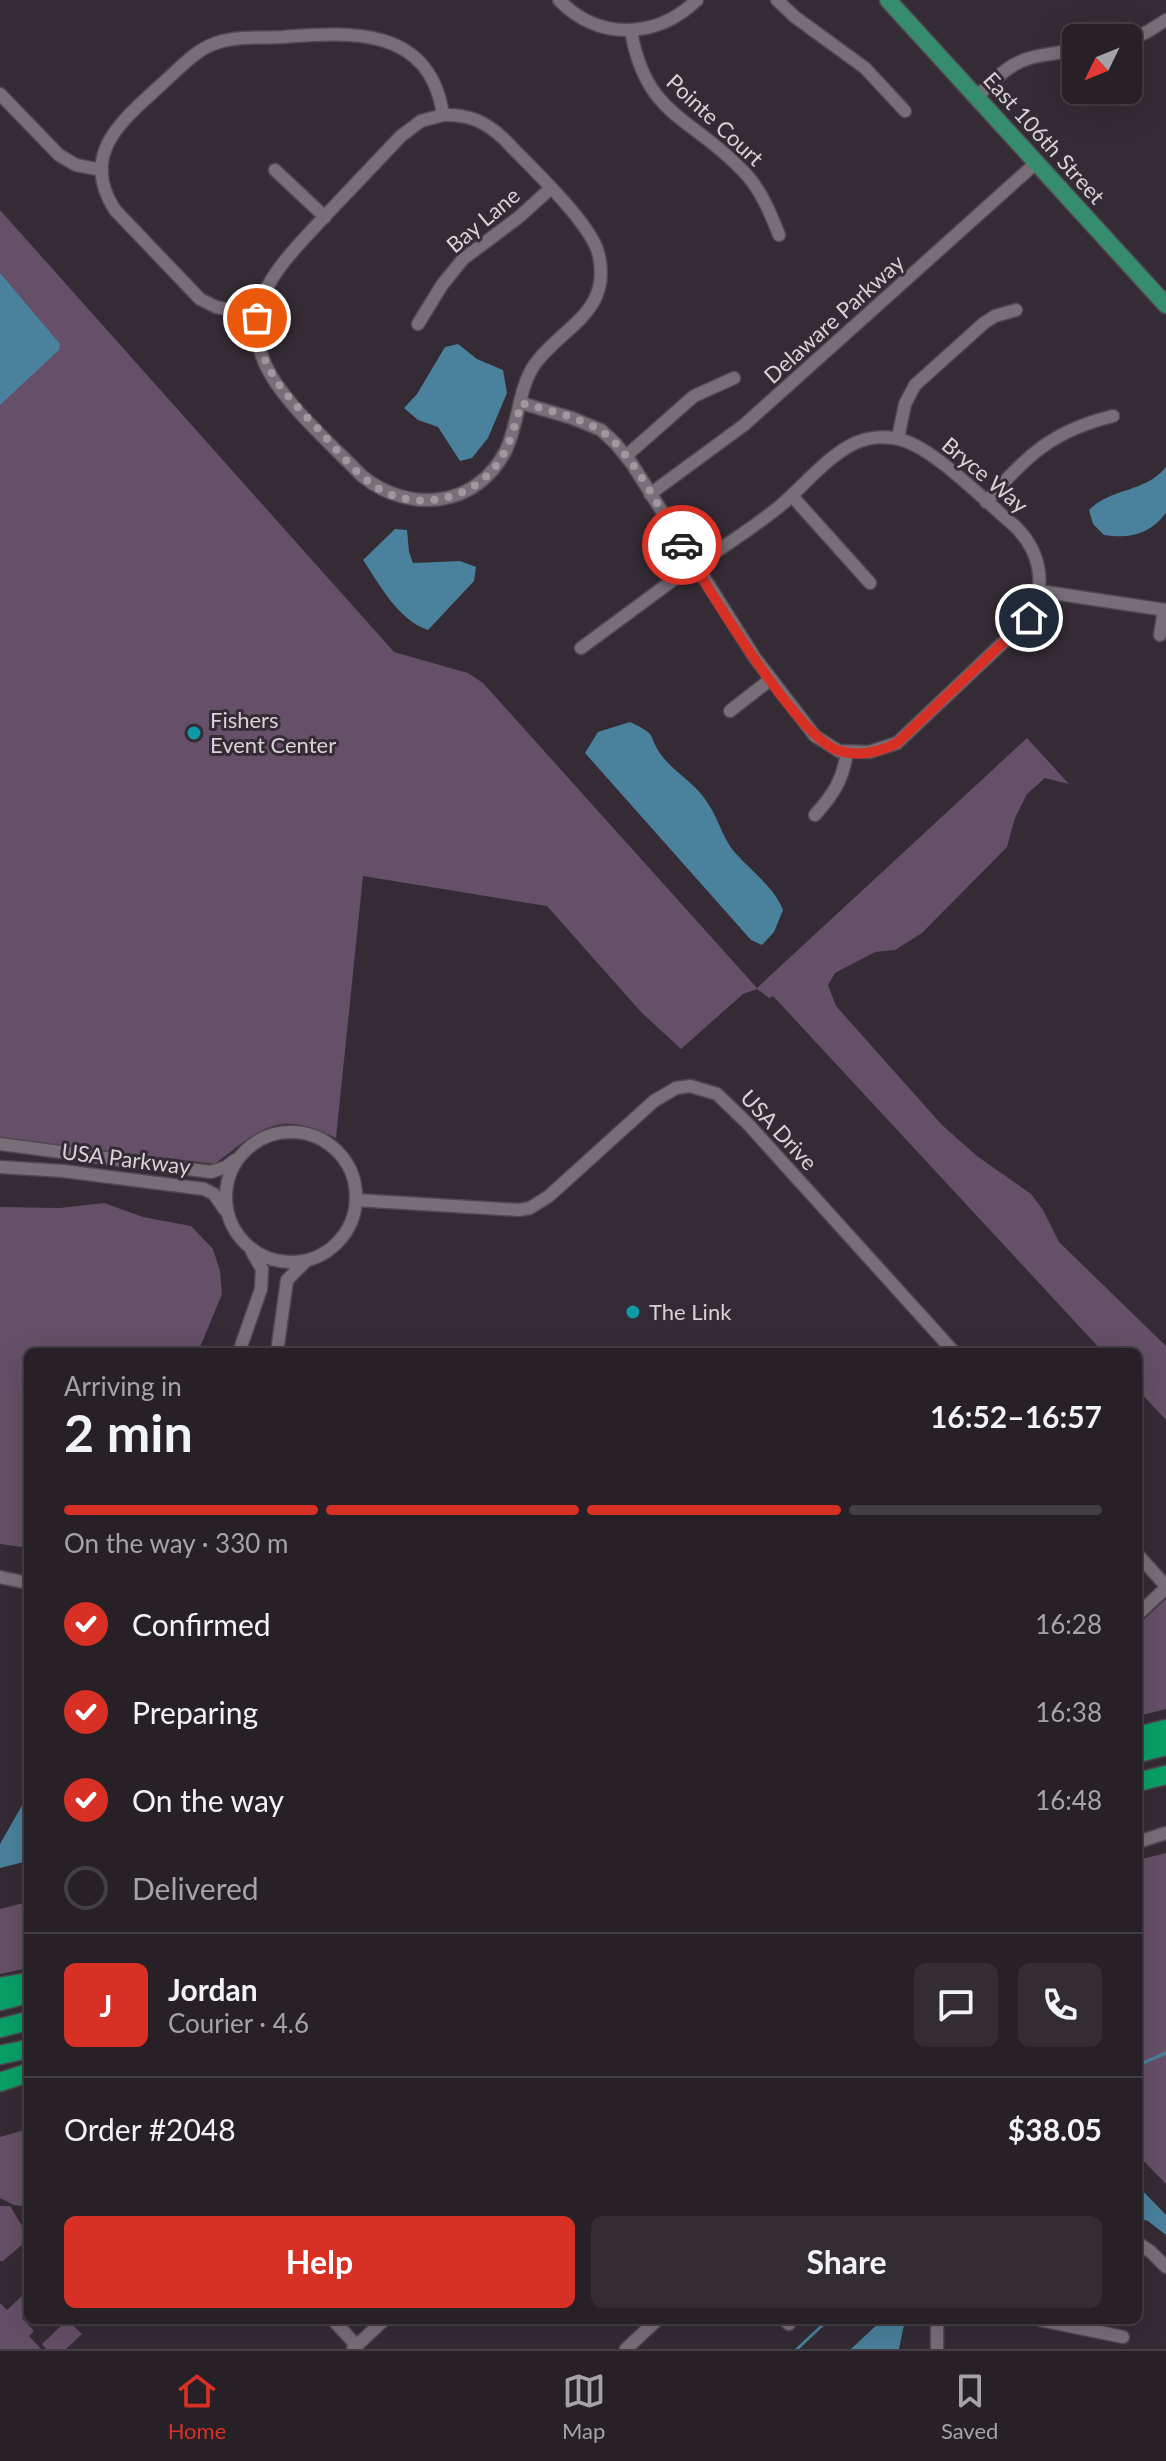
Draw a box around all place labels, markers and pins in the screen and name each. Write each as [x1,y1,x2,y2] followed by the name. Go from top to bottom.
[223,284,291,352] pin
[995,584,1063,652] pin
[210,706,336,758] place label: Fishers Event Center
[185,724,203,742] marker: Fishers Event Center
[649,1298,732,1325] place label: The Link
[624,1303,642,1321] marker: The Link

